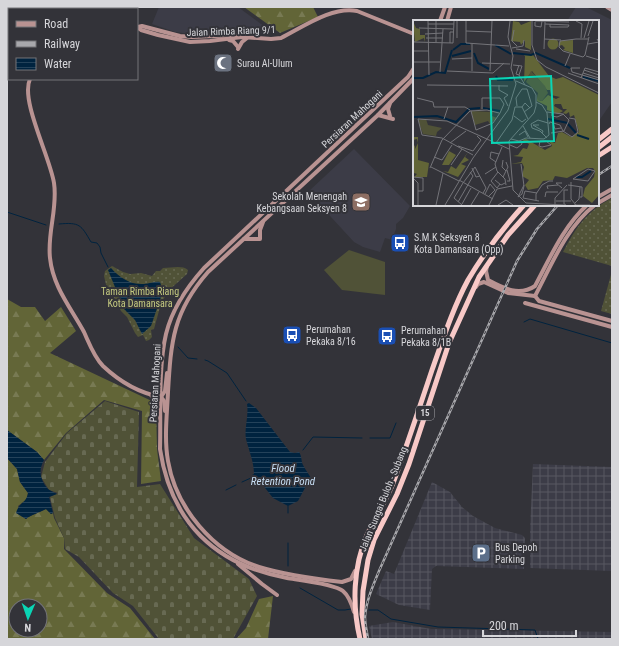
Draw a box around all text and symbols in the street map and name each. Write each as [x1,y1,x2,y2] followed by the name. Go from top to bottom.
[8,8,138,80] legend
[44,17,68,31] text: Road
[413,20,599,206] inset map
[186,24,276,38] street label: Jalan Rimba Riang 9/1
[44,37,80,51] text: Railway
[212,52,234,74] mosque icon: Surau Al-Ulum
[44,57,72,71] text: Water
[237,58,293,69] place label: Surau Al-Ulum
[319,88,385,150] street label: Persiaran Mahogani
[256,191,347,214] place label: Sekolah Menengah Kebangsaan Seksyen 8
[350,191,372,213] school or university icon: Sekolah Menengah Kebangsaan Seksyen 8
[389,232,411,254] bus stop icon: S.M.K Seksyen 8 Kota Damansara (Opp)
[414,232,504,256] place label: S.M.K Seksyen 8 Kota Damansara (Opp)
[101,286,179,309] park label: Taman Rimba Riang Kota Damansara
[281,324,303,346] bus stop icon: Perumahan Pekaka 8/16
[306,324,356,347] place label: Perumahan Pekaka 8/16
[376,325,398,347] bus stop icon: Perumahan Pekaka 8/1B
[401,325,451,348] place label: Perumahan Pekaka 8/1B
[147,343,163,423] street label: Persiaran Mahogani
[416,406,434,420] road number: 15
[357,445,409,553] street label: Jalan Sungai Buloh - Subang
[251,462,316,488] water label: Flood Retention Pond
[470,542,492,564] parking icon: Bus Depoh Parking
[495,542,537,565] place label: Bus Depoh Parking
[8,598,48,638] north arrow
[483,612,576,638] scale bar
[489,619,519,633] text: 200 m
[24,621,31,634] text: N

